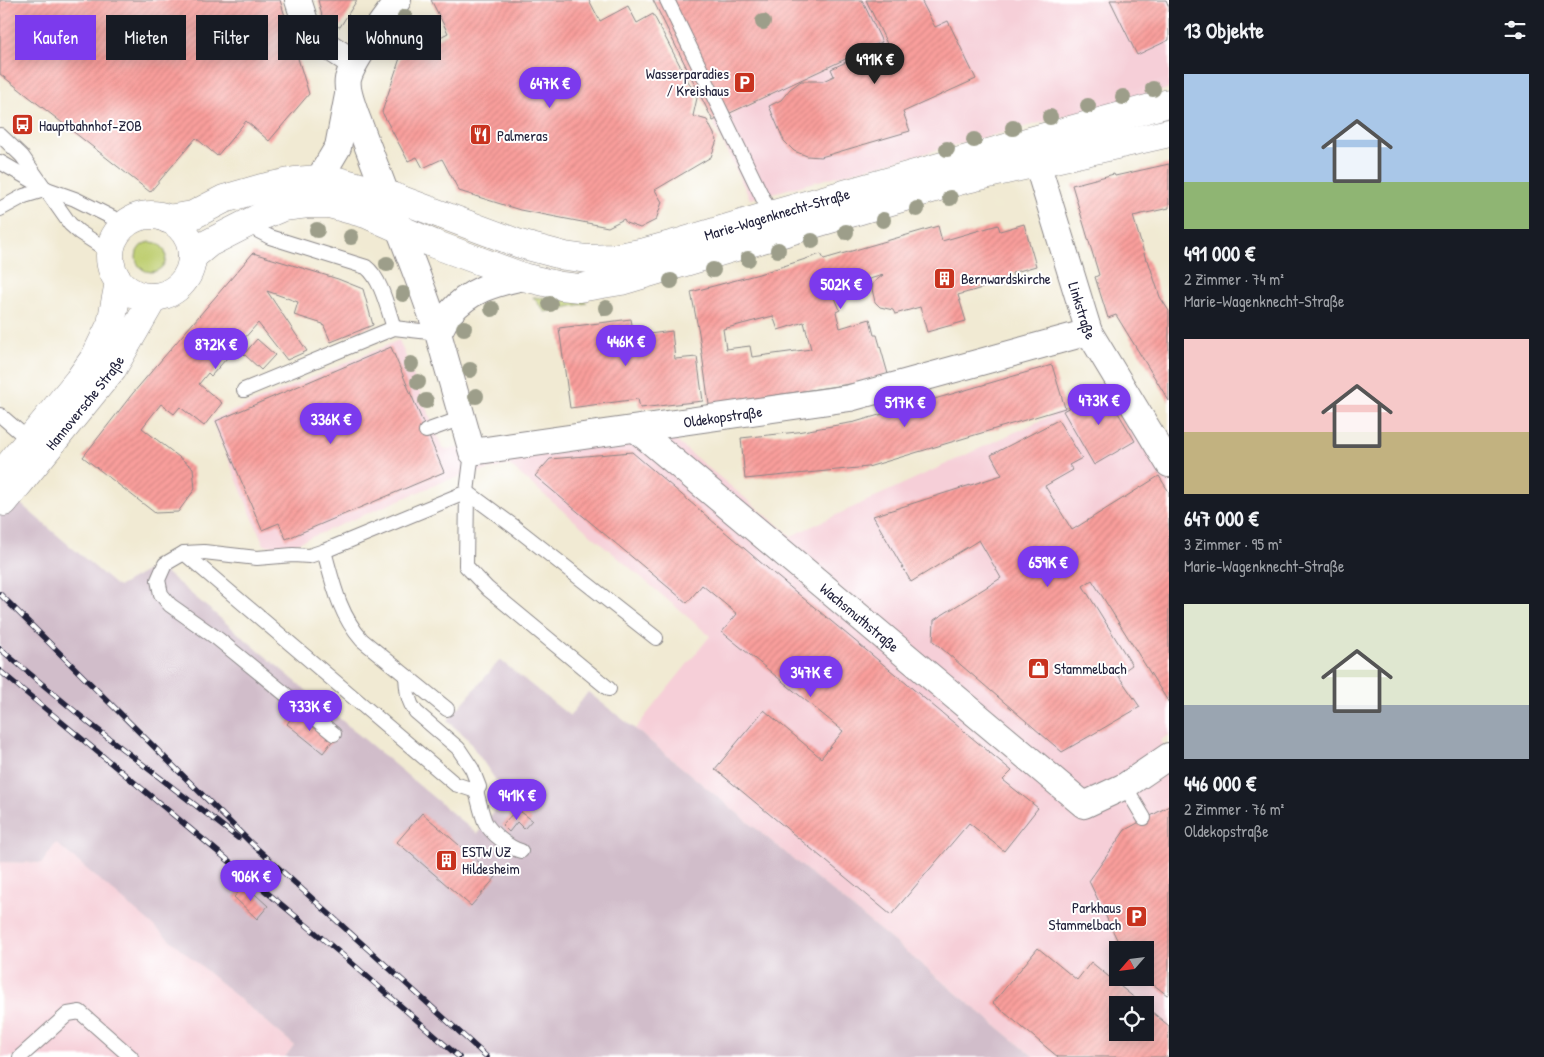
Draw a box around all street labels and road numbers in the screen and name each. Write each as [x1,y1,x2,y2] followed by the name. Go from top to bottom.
[701,183,852,245] street label: Marie-Wagenknecht-Straße
[1064,279,1101,343] street label: Linkstraße
[40,352,129,454] street label: Hannoversche Straße
[682,400,763,432] street label: Oldekopstraße
[816,578,904,656] street label: Wachsmuthstraße

